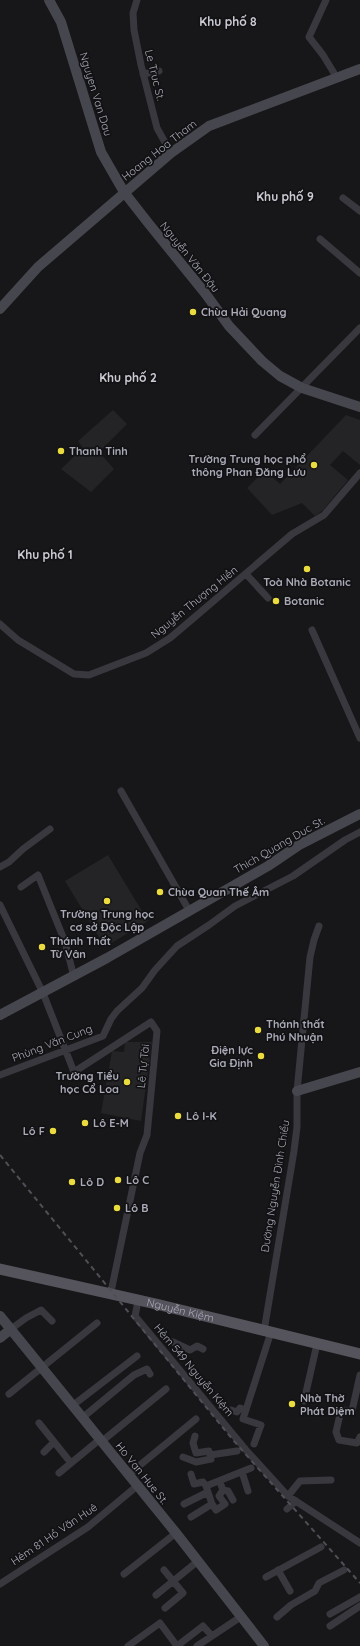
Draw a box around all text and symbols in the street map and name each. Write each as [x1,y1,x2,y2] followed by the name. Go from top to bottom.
[199,14,257,29] district label: Khu phố 8
[142,48,168,102] street label: Le Truc St.
[77,50,115,138] street label: Nguyen Van Dau
[119,116,199,184] street label: Hoang Hoa Tham
[256,189,314,204] district label: Khu phố 9
[157,219,223,295] street label: Nguyễn Văn Đậu
[201,305,287,319] place label: Chùa Hải Quang
[188,307,198,317] marker: Chùa Hải Quang
[99,370,157,385] district label: Khu phố 2
[69,444,128,458] place label: Thanh Tinh
[56,446,66,456] marker: Thanh Tinh
[189,452,306,479] place label: Trường Trung học phổ thông Phan Đăng Lưu
[309,460,319,470] marker: Trường Trung học phổ thông Phan Đăng Lưu
[17,547,73,562] district label: Khu phố 1
[148,563,240,641] street label: Nguyễn Thượng Hiền
[302,564,312,574] marker: Toà Nhà Botanic
[263,575,351,589] place label: Toà Nhà Botanic
[284,594,325,608] place label: Botanic
[271,596,281,606] marker: Botanic
[231,813,327,877] street label: Thich Quang Duc St.
[168,885,269,899] place label: Chùa Quan Thế Âm
[155,887,165,897] marker: Chùa Quan Thế Âm
[102,896,112,906] marker: Trường Trung học cơ sở Độc Lập
[60,907,154,934] place label: Trường Trung học cơ sở Độc Lập
[50,934,111,961] place label: Thánh Thất Từ Vân
[37,942,47,952] marker: Thánh Thất Từ Vân
[266,1017,325,1044] place label: Thánh thất Phú Nhuận
[10,1021,94,1065] street label: Phùng Văn Cung
[253,1025,263,1035] marker: Thánh thất Phú Nhuận
[134,1043,152,1089] street label: Lê Tự Tài
[209,1043,253,1070] place label: Điện lực Gia Định
[256,1051,266,1061] marker: Điện lực Gia Định
[56,1069,119,1096] place label: Trường Tiểu học Cổ Loa
[122,1077,132,1087] marker: Trường Tiểu học Cổ Loa
[186,1109,217,1123] place label: Lô I-K
[173,1111,183,1121] marker: Lô I-K
[93,1116,129,1130] place label: Lô E-M
[80,1118,90,1128] marker: Lô E-M
[258,1119,292,1253] street label: Đường Nguyễn Đình Chiểu
[23,1124,45,1138] place label: Lô F
[48,1126,58,1136] marker: Lô F
[126,1173,149,1187] place label: Lô C
[80,1175,104,1189] place label: Lô D
[113,1175,123,1185] marker: Lô C
[67,1177,77,1187] marker: Lô D
[125,1201,148,1215] place label: Lô B
[112,1203,122,1213] marker: Lô B
[145,1295,216,1325] street label: Nguyễn Kiệm
[151,1321,237,1419] street label: Hẻm 549 Nguyễn Kiệm
[300,1391,355,1418] place label: Nhà Thờ Phát Diệm
[287,1399,297,1409] marker: Nhà Thờ Phát Diệm
[113,1439,171,1507] street label: Ho Van Hue St.
[8,1500,100,1568] street label: Hẻm 81 Hồ Văn Huê

